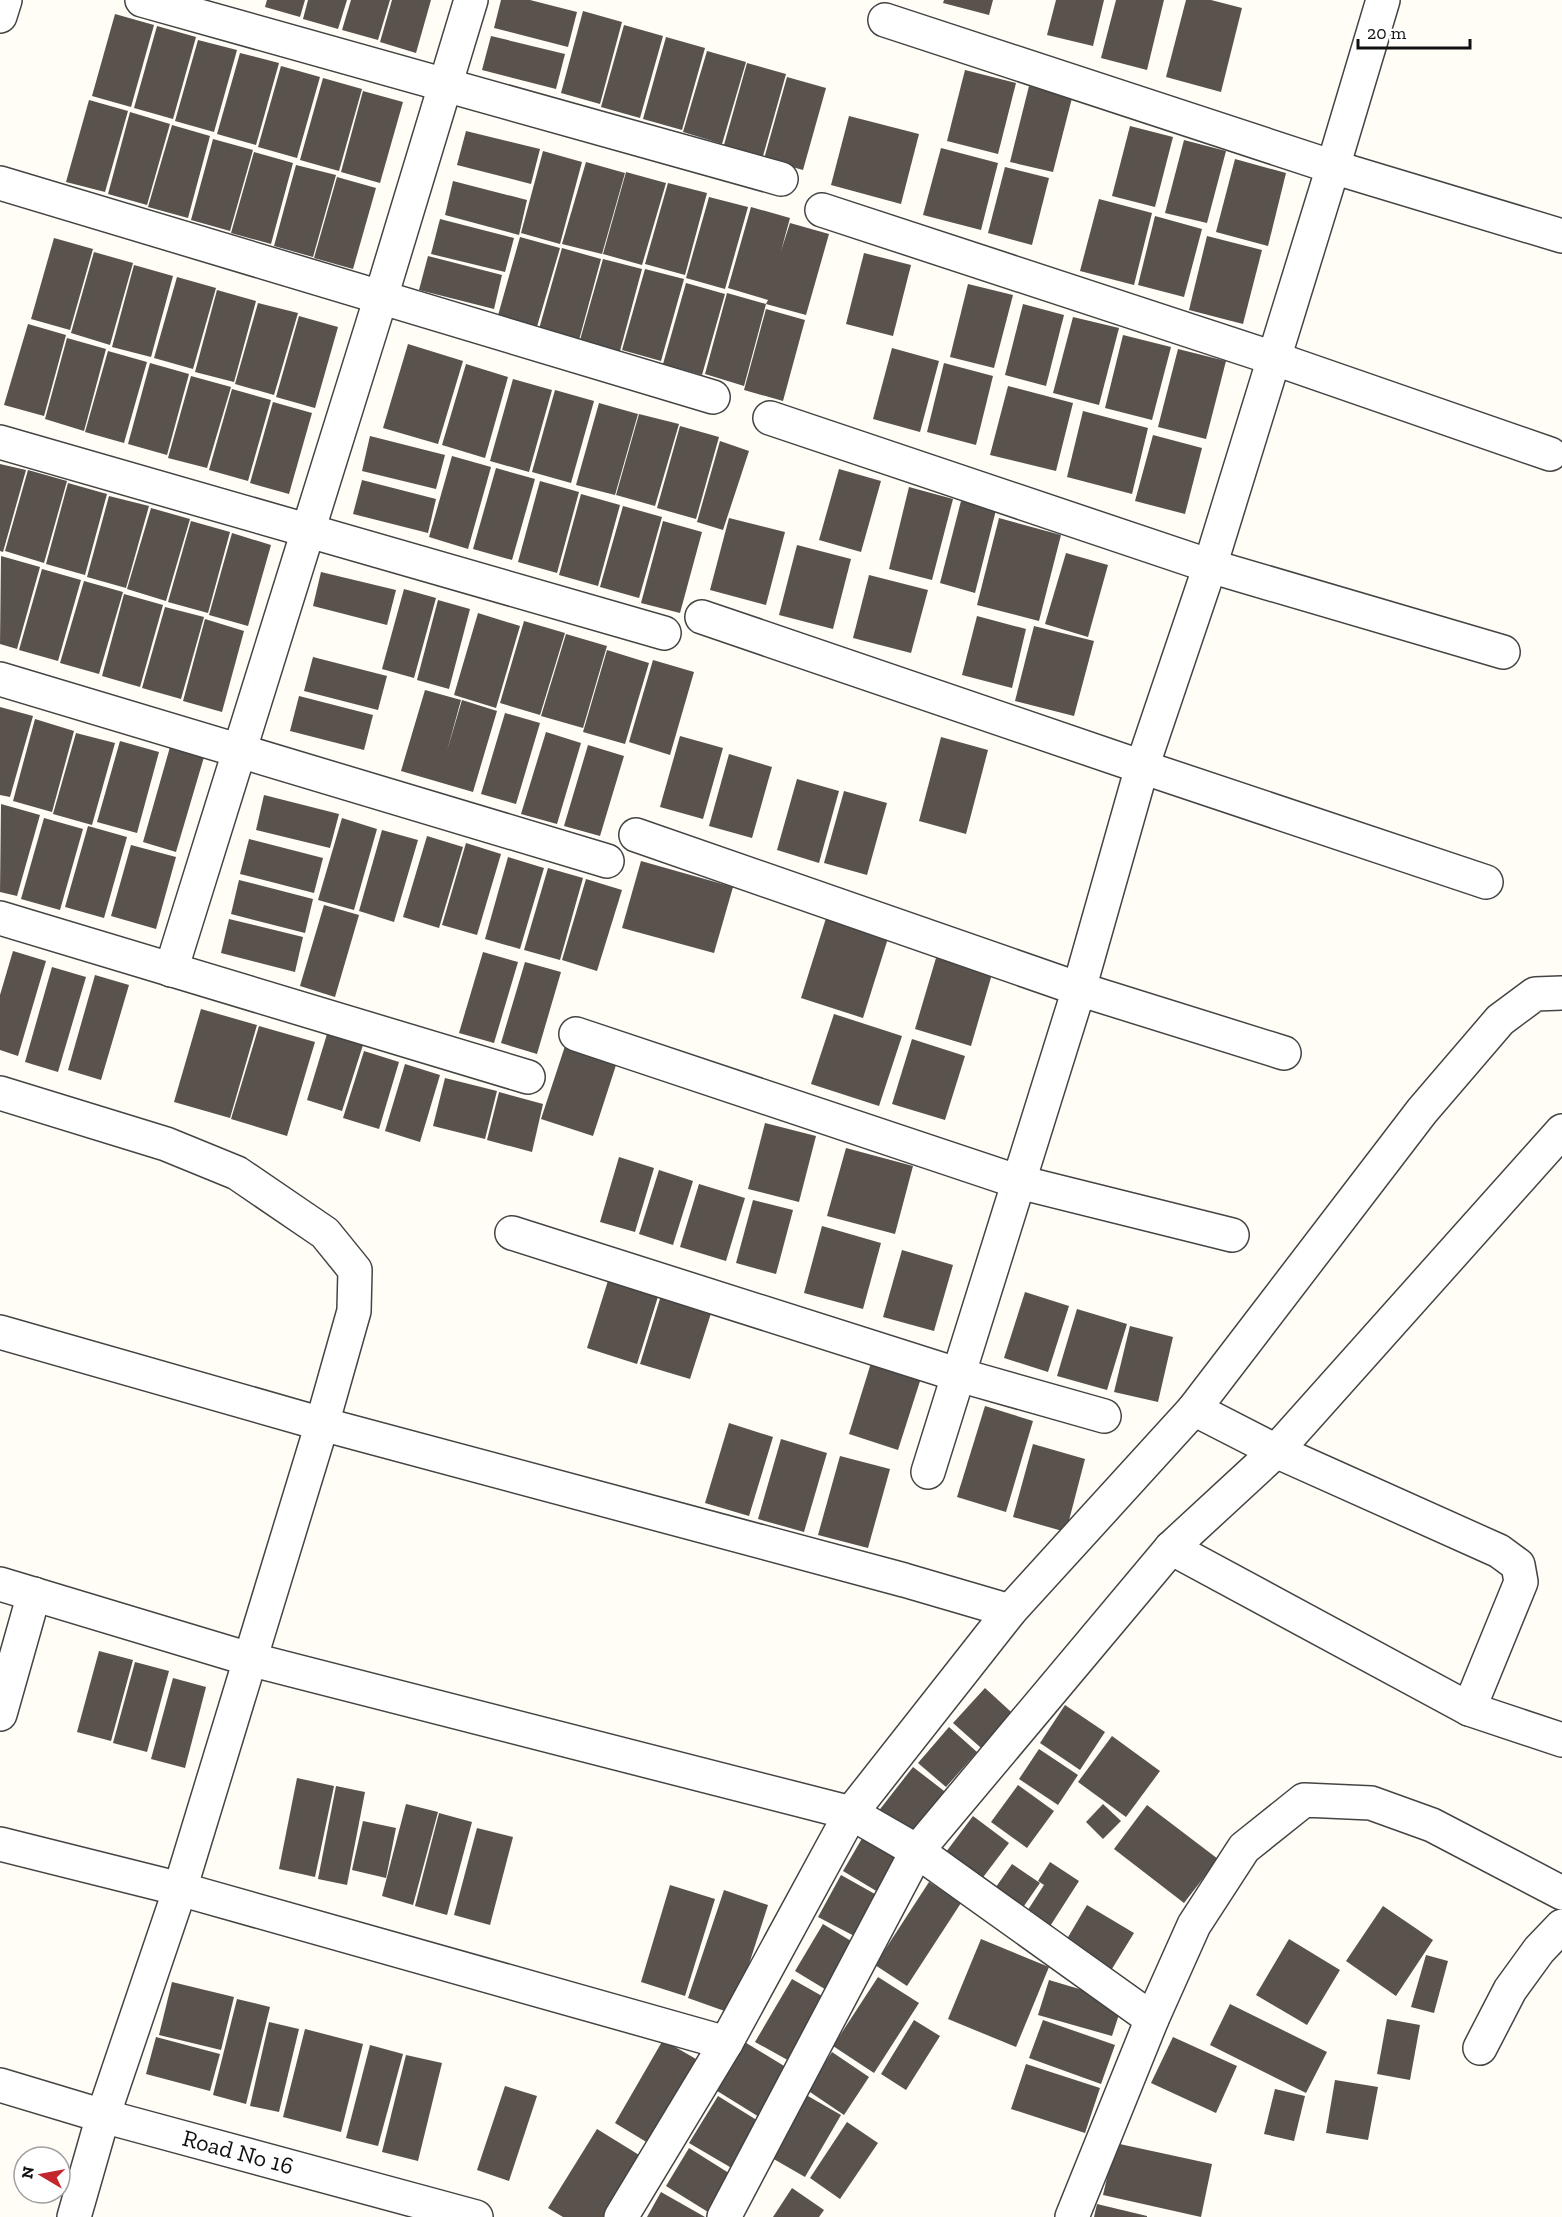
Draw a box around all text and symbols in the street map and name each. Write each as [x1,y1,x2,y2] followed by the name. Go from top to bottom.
[1358,12,1470,50] scale bar
[1367,22,1407,44] text: 20 m
[179,2123,297,2180] street label: Road No 16
[12,2145,72,2205] north arrow
[17,2165,38,2180] text: N

